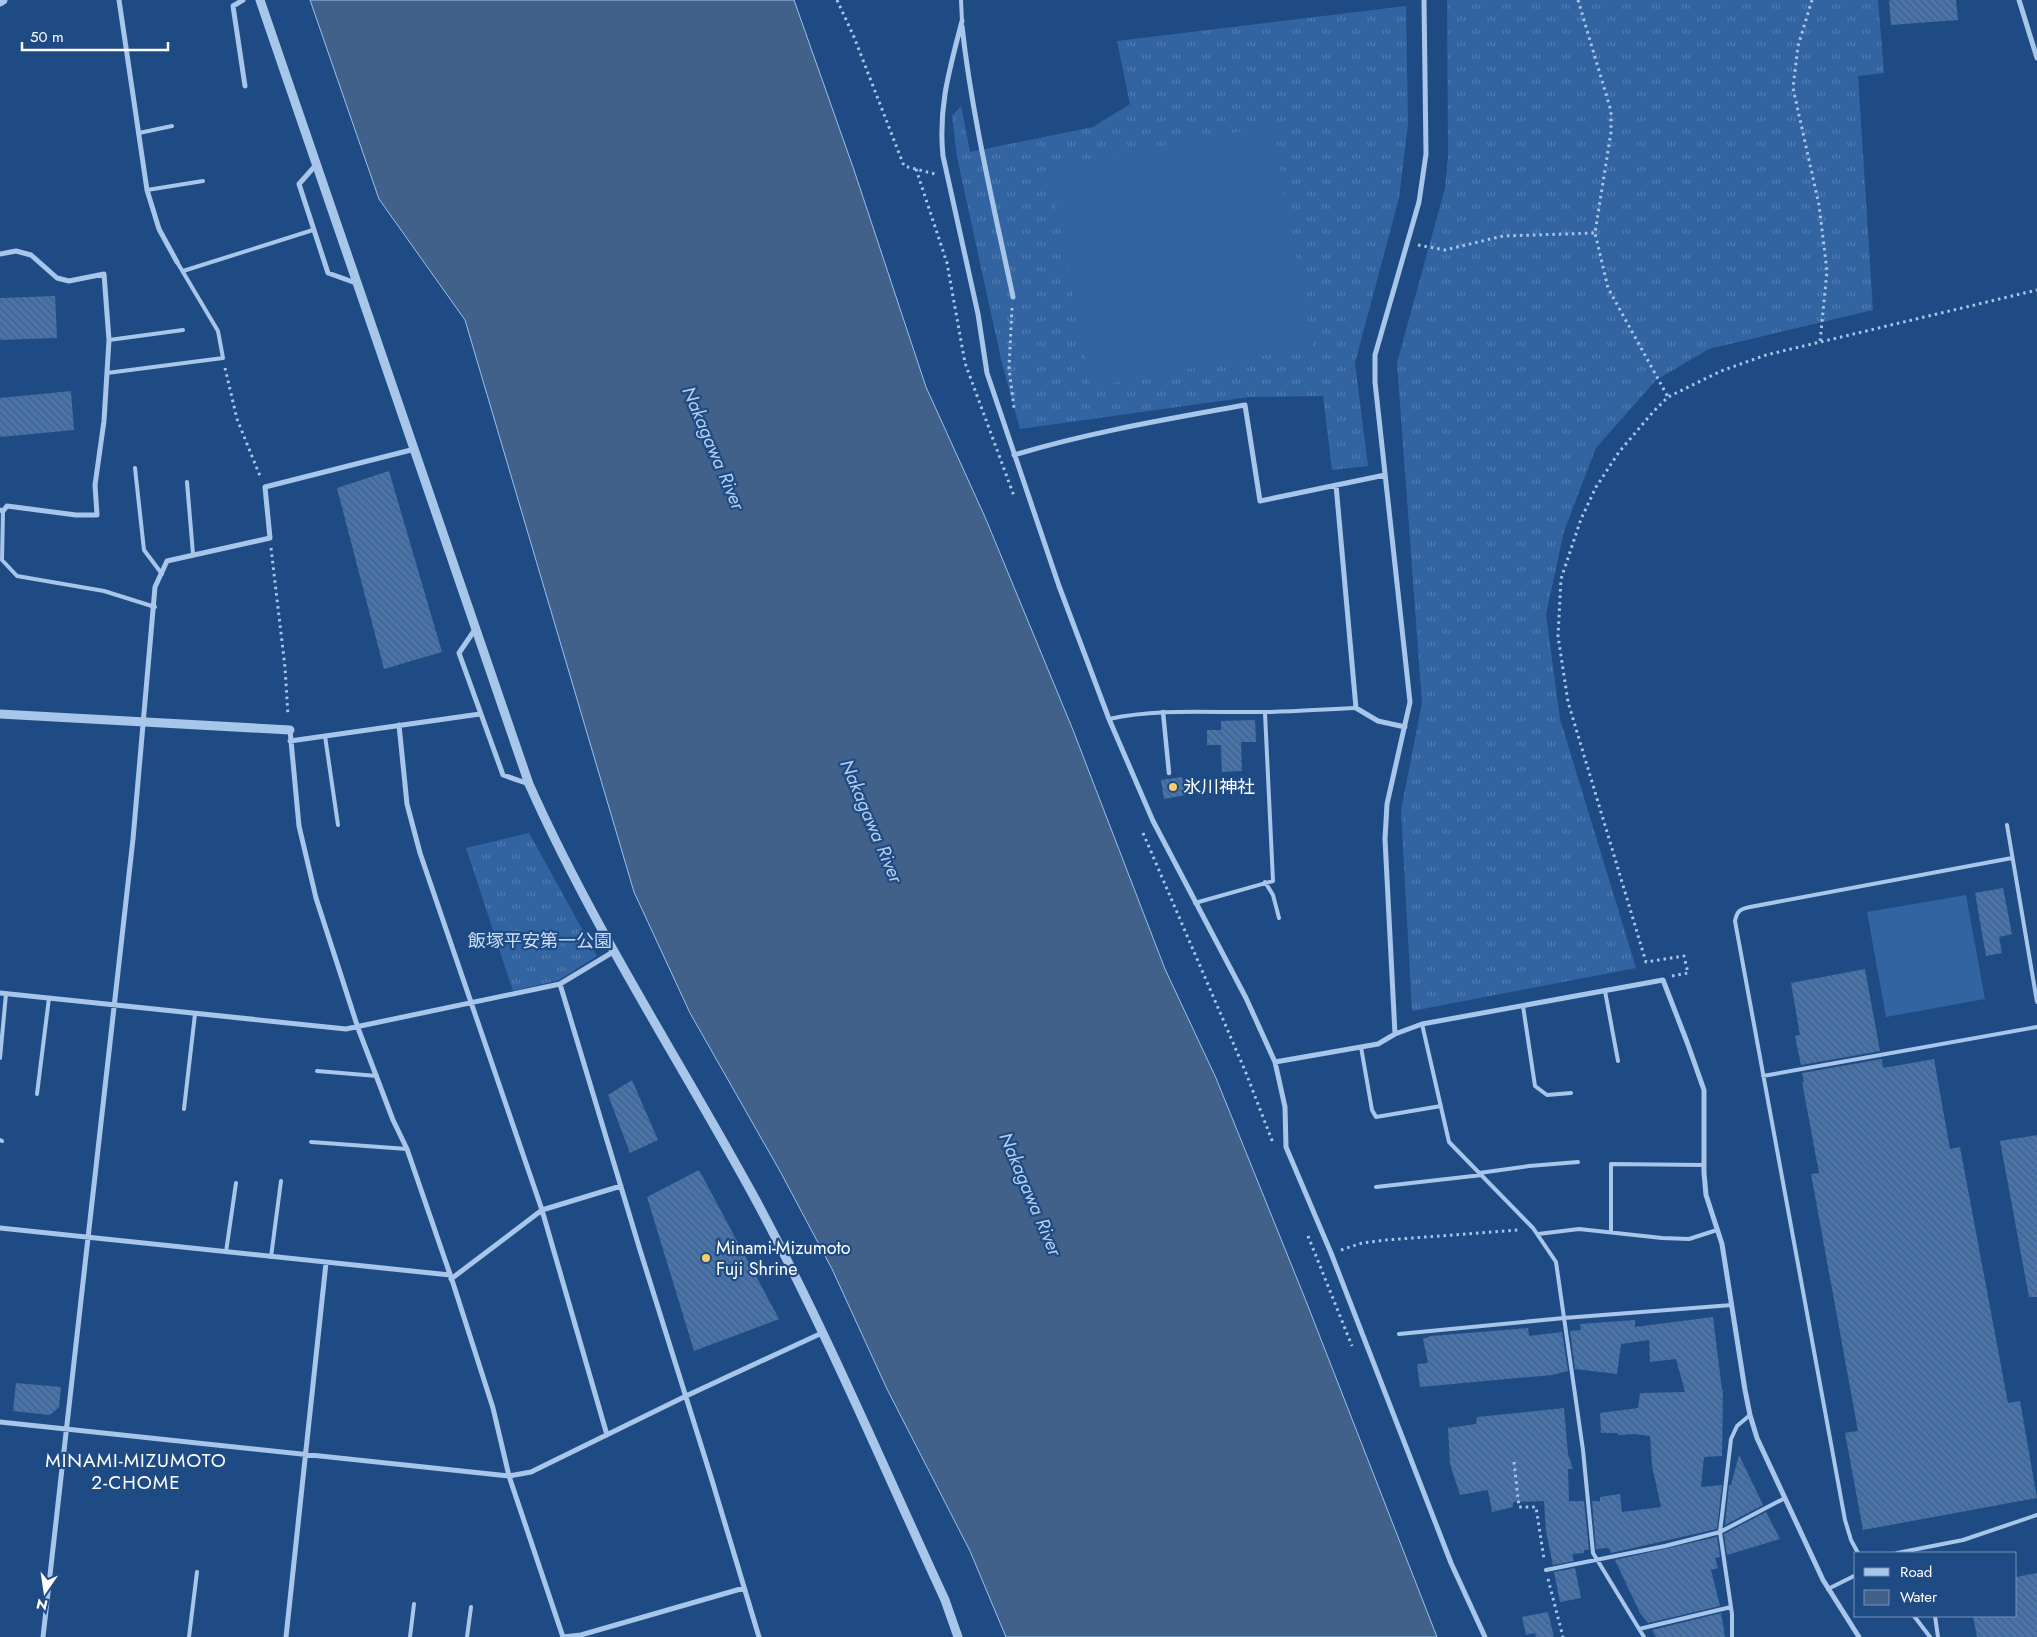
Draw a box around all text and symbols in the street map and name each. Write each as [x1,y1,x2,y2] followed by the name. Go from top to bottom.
[22,20,169,52] scale bar
[30,26,64,48] text: 50 m
[675,382,752,516] water label: Nakagawa River
[833,755,910,889] water label: Nakagawa River
[1183,774,1255,800] place label: 氷川神社
[1167,781,1179,793] marker: 氷川神社
[468,928,612,954] park label: 飯塚平安第一公園
[992,1128,1069,1262] water label: Nakagawa River
[716,1235,851,1282] place label: Minami-Mizumoto Fuji Shrine
[700,1252,712,1264] marker: Minami-Mizumoto Fuji Shrine
[45,1447,227,1496] district label: MINAMI-MIZUMOTO 2-CHOME
[1854,1552,2017,1617] legend
[1900,1561,1932,1583] text: Road
[20,1567,70,1617] north arrow
[1900,1586,1938,1608] text: Water
[34,1594,50,1616] text: N

